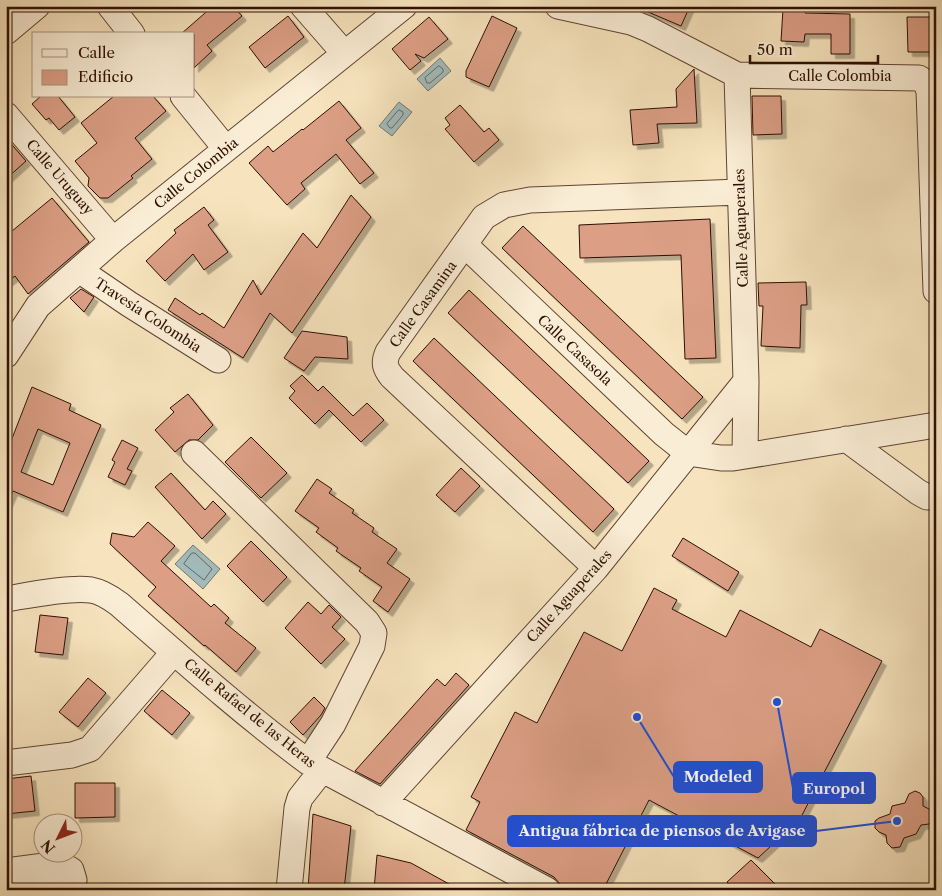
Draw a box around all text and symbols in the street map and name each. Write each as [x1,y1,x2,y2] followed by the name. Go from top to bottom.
[32,32,195,98] legend
[750,32,877,64] scale bar
[757,40,793,59] text: 50 m
[78,43,115,62] text: Calle
[78,67,133,86] text: Edificio
[788,67,892,85] street label: Calle Colombia
[150,133,242,213] street label: Calle Colombia
[22,136,98,218] street label: Calle Uruguay
[730,168,752,288] street label: Calle Aguaperales
[385,256,461,351] street label: Calle Casamina
[91,274,205,357] street label: Travesía Colombia
[534,311,617,390] street label: Calle Casasola
[522,546,616,646] street label: Calle Aguaperales
[181,654,319,772] street label: Calle Rafael de las Heras
[674,762,762,792] callout: Modeled
[684,767,752,786] text: Modeled
[793,773,875,803] callout: Europol
[803,779,865,798] text: Europol
[32,814,82,864] north arrow
[508,816,816,846] callout: Antigua fábrica de piensos de Avigase
[517,821,806,840] text: Antigua fábrica de piensos de Avigase
[38,836,59,857] text: N

